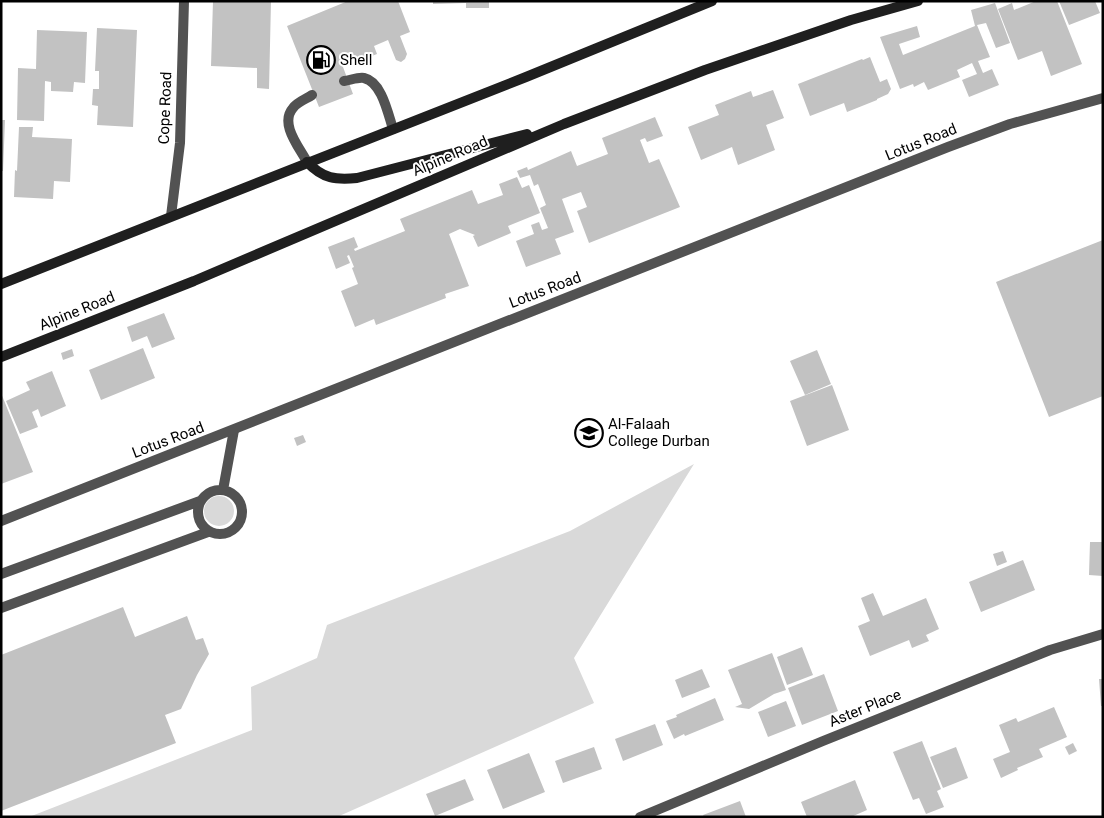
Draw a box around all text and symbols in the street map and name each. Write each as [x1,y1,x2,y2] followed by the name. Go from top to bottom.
[306,45,336,75] fuel station icon: Shell
[340,51,372,69] place label: Shell
[155,71,175,145] street label: Cope Road
[883,119,959,165] street label: Lotus Road
[410,132,490,180] street label: Alpine Road
[506,268,584,312] street label: Lotus Road
[37,288,117,334] street label: Alpine Road
[608,415,710,450] place label: Al-Falaah College Durban
[129,418,207,462] street label: Lotus Road
[574,418,604,448] school or university icon: Al-Falaah College Durban
[826,685,904,731] street label: Aster Place

